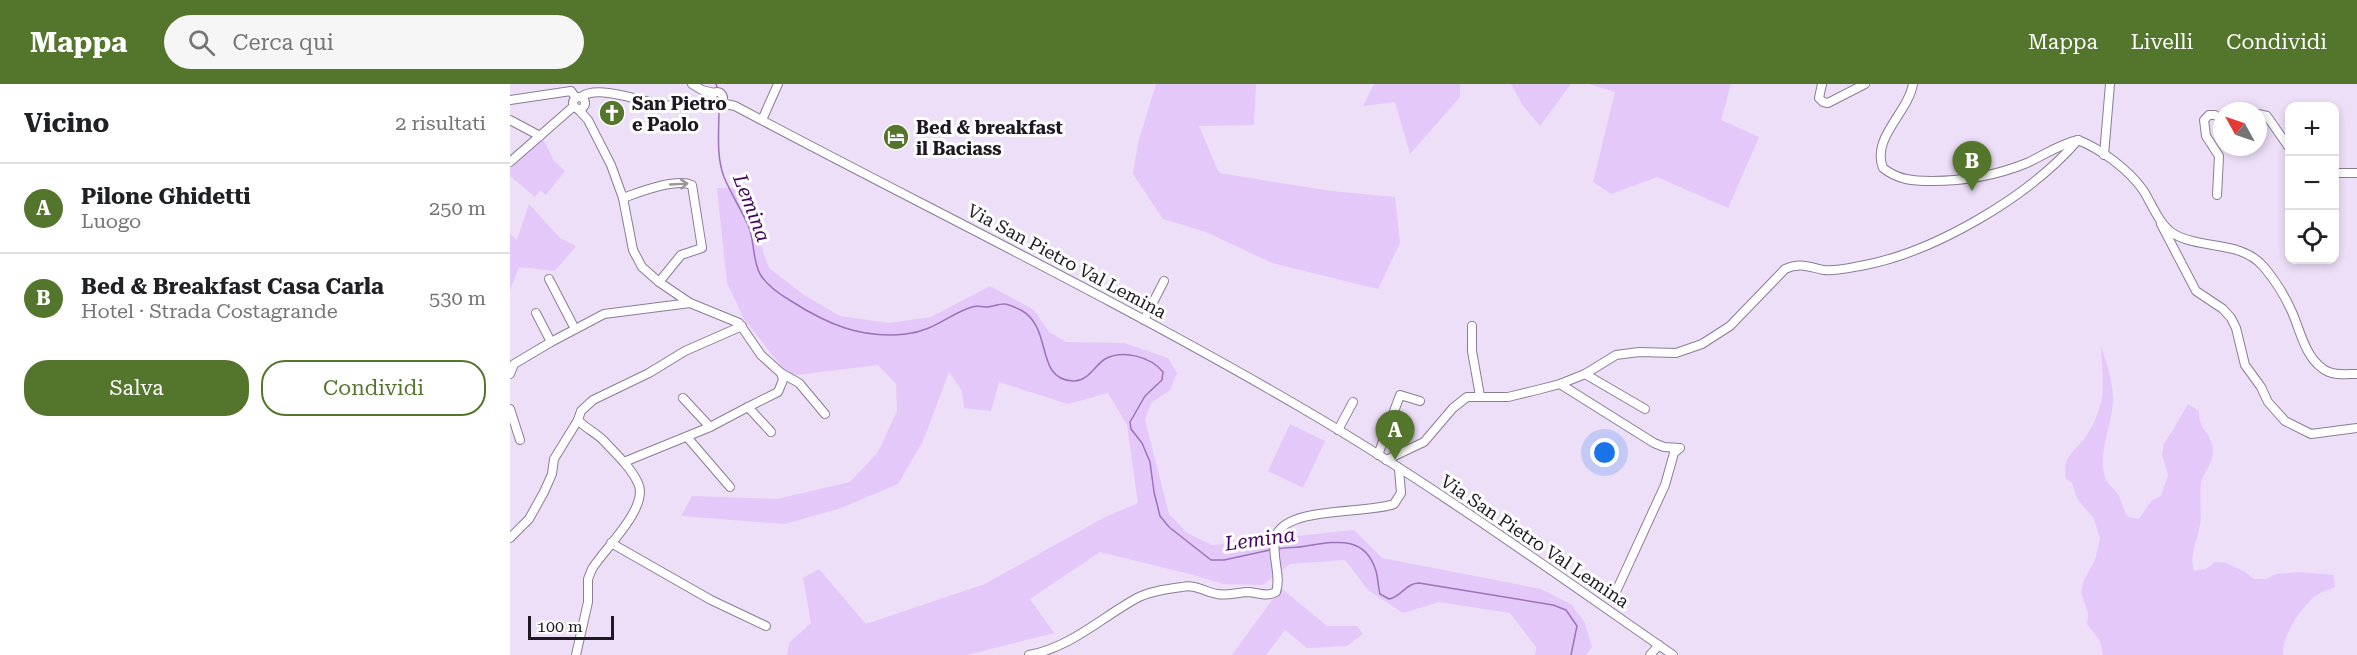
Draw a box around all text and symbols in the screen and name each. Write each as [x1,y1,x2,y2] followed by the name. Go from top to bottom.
[164,15,584,69] search box
[30,26,128,59] text: Mappa
[185,26,218,59] icon: search
[233,30,334,55] text: Cerca qui
[2028,30,2098,54] text: Mappa
[2131,30,2193,54] text: Livelli
[2226,30,2327,54] text: Condividi
[632,93,727,135] place label: San Pietro e Paolo
[597,98,627,128] church icon: San Pietro e Paolo
[2213,102,2267,156] north arrow
[2285,102,2339,264] map controls
[2285,102,2339,156] button: +
[24,108,109,138] text: Vicino
[395,111,486,135] text: 2 risultati
[916,117,1063,159] place label: Bed & breakfast il Baciass
[881,122,911,152] hotel icon: Bed & breakfast il Baciass
[1952,141,1992,191] pin: B
[2285,156,2339,210] button: −
[728,170,776,245] water label: Lemina
[669,179,689,190] one-way arrow
[81,184,251,209] text: Pilone Ghidetti
[36,196,51,220] text: A
[429,196,486,220] text: 250 m
[964,199,1170,323] street label: Via San Pietro Val Lemina
[81,209,141,233] text: Luogo
[2285,210,2339,264] button: locate
[81,274,384,299] text: Bed & Breakfast Casa Carla
[36,286,51,310] text: B
[429,286,486,310] text: 530 m
[81,299,338,323] text: Hotel · Strada Costagrande
[24,360,249,416] button: Salva
[261,360,486,416] button: Condividi
[1376,410,1414,460] pin: A
[1590,438,1619,467] your location
[1437,470,1633,612] street label: Via San Pietro Val Lemina
[1222,522,1297,556] water label: Lemina
[528,613,614,640] scale bar
[537,617,583,636] text: 100 m

